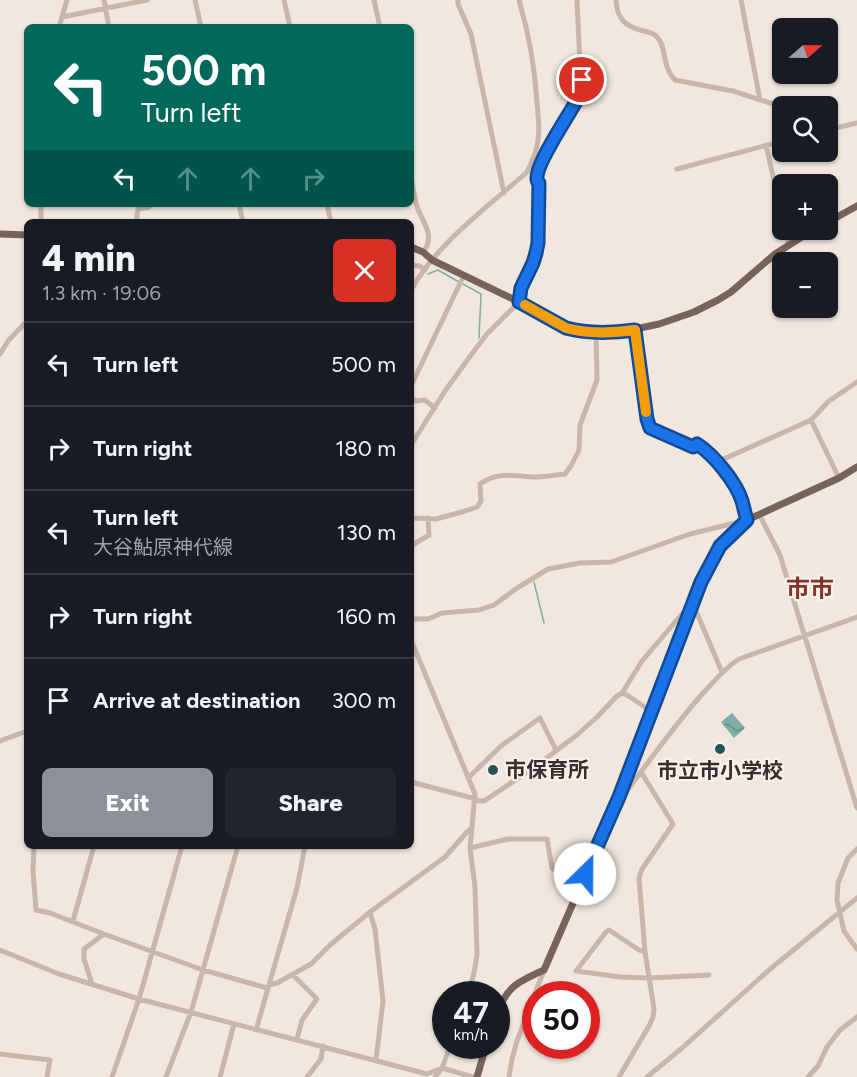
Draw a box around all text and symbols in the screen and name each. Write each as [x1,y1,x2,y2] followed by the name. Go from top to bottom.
[772,18,838,84] north arrow
[772,18,838,318] map controls
[141,45,266,96] text: 500 m
[42,48,120,126] icon: left
[556,54,607,105] pin
[565,63,598,96] icon: arrive
[141,96,241,129] text: Turn left
[772,96,838,162] button: search
[108,162,141,195] icon: left
[171,162,204,195] icon: ahead
[234,162,267,195] icon: ahead
[297,162,330,195] icon: right
[772,174,838,240] button: +
[42,237,136,280] text: 4 min
[333,239,396,302] button: close
[772,252,838,318] button: −
[42,281,161,305] text: 1.3 km · 19:06
[42,348,75,381] icon: left
[93,351,179,378] text: Turn left
[331,351,396,378] text: 500 m
[42,432,75,465] icon: right
[93,435,192,462] text: Turn right
[335,435,396,462] text: 180 m
[93,504,179,531] text: Turn left
[42,516,75,549] icon: left
[337,519,396,546] text: 130 m
[93,535,233,559] text: 大谷鮎原神代線
[786,574,834,603] district label: 市市
[42,600,75,633] icon: right
[93,603,192,630] text: Turn right
[336,603,396,630] text: 160 m
[42,684,75,717] icon: arrive
[93,687,301,714] text: Arrive at destination
[332,687,396,714] text: 300 m
[713,742,727,756] marker: 市立市小学校
[505,757,589,782] place label: 市保育所
[657,758,783,783] place label: 市立市小学校
[486,763,500,777] marker: 市保育所
[42,768,213,837] button: Exit
[225,768,396,837] button: Share
[553,842,617,906] position arrow
[522,981,600,1059] speed limit sign: 50
[453,994,489,1031] text: 47
[454,1026,488,1044] text: km/h

